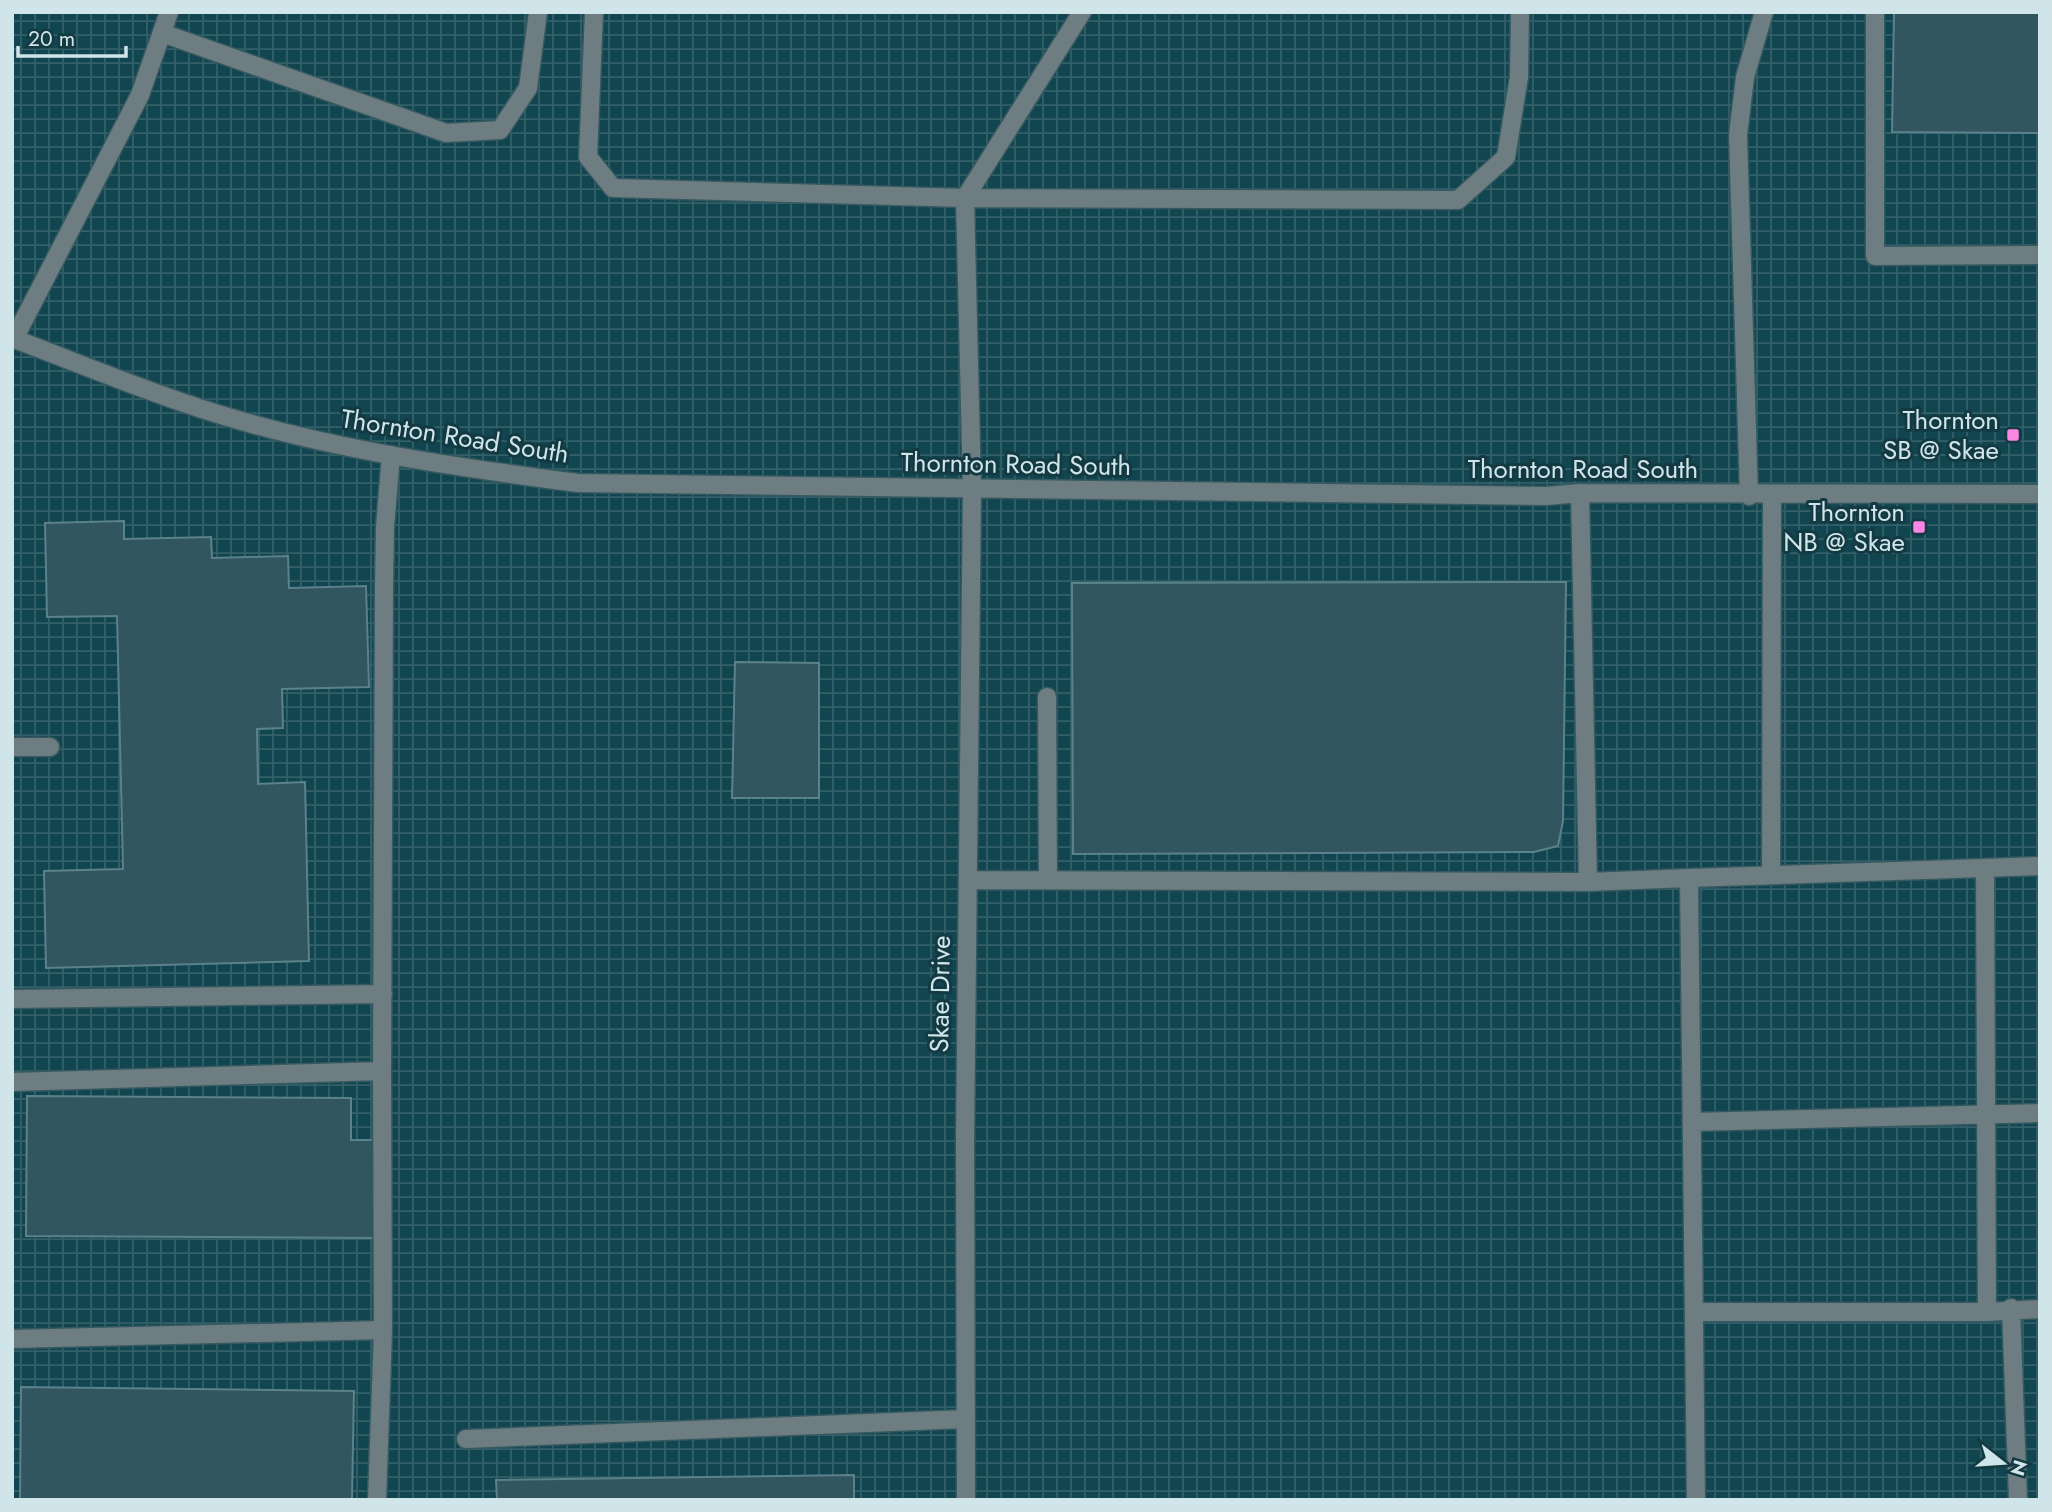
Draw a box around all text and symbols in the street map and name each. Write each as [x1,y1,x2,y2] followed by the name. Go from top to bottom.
[18,14,126,58] scale bar
[28,24,75,54] text: 20 m
[338,399,572,473] street label: Thornton Road South
[1883,401,1999,469] place label: Thornton SB @ Skae
[2005,427,2021,443] marker: Thornton SB @ Skae
[901,443,1131,485] street label: Thornton Road South
[1468,450,1698,488] street label: Thornton Road South
[1783,493,1905,561] place label: Thornton NB @ Skae
[1911,519,1927,535] marker: Thornton NB @ Skae
[920,935,960,1053] street label: Skae Drive
[1968,1428,2038,1498] north arrow
[2004,1457,2034,1479] text: N

